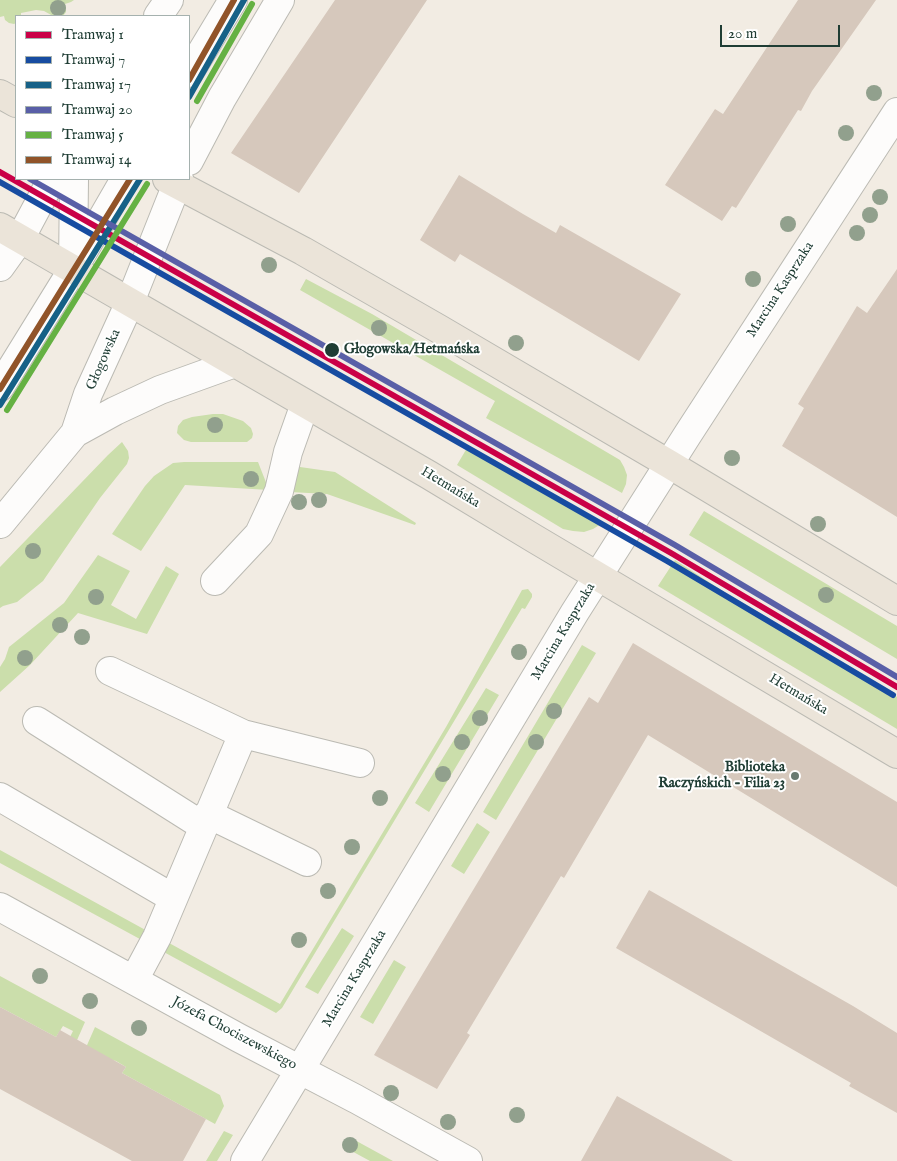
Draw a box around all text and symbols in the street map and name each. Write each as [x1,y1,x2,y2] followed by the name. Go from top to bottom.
[15,15,190,180] legend
[722,15,842,47] scale bar
[728,24,757,43] text: 20 m
[62,25,124,44] text: Tramwaj 1
[62,50,125,69] text: Tramwaj 7
[62,75,131,94] text: Tramwaj 17
[62,100,133,119] text: Tramwaj 20
[62,125,124,144] text: Tramwaj 5
[62,150,131,169] text: Tramwaj 14
[744,239,818,341] street label: Marcina Kasprzaka
[83,327,125,393] street label: Głogowska
[323,341,341,359] marker: Głogowska/Hetmańska
[344,342,480,358] place label: Głogowska/Hetmańska
[417,464,483,512] street label: Hetmańska
[528,580,600,684] street label: Marcina Kasprzaka
[765,671,831,719] street label: Hetmańska
[658,760,785,792] place label: Biblioteka Raczyńskich - Filia 23
[789,770,801,782] marker: Biblioteka Raczyńskich - Filia 23
[319,927,391,1031] street label: Marcina Kasprzaka
[169,994,299,1074] street label: Józefa Chociszewskiego

